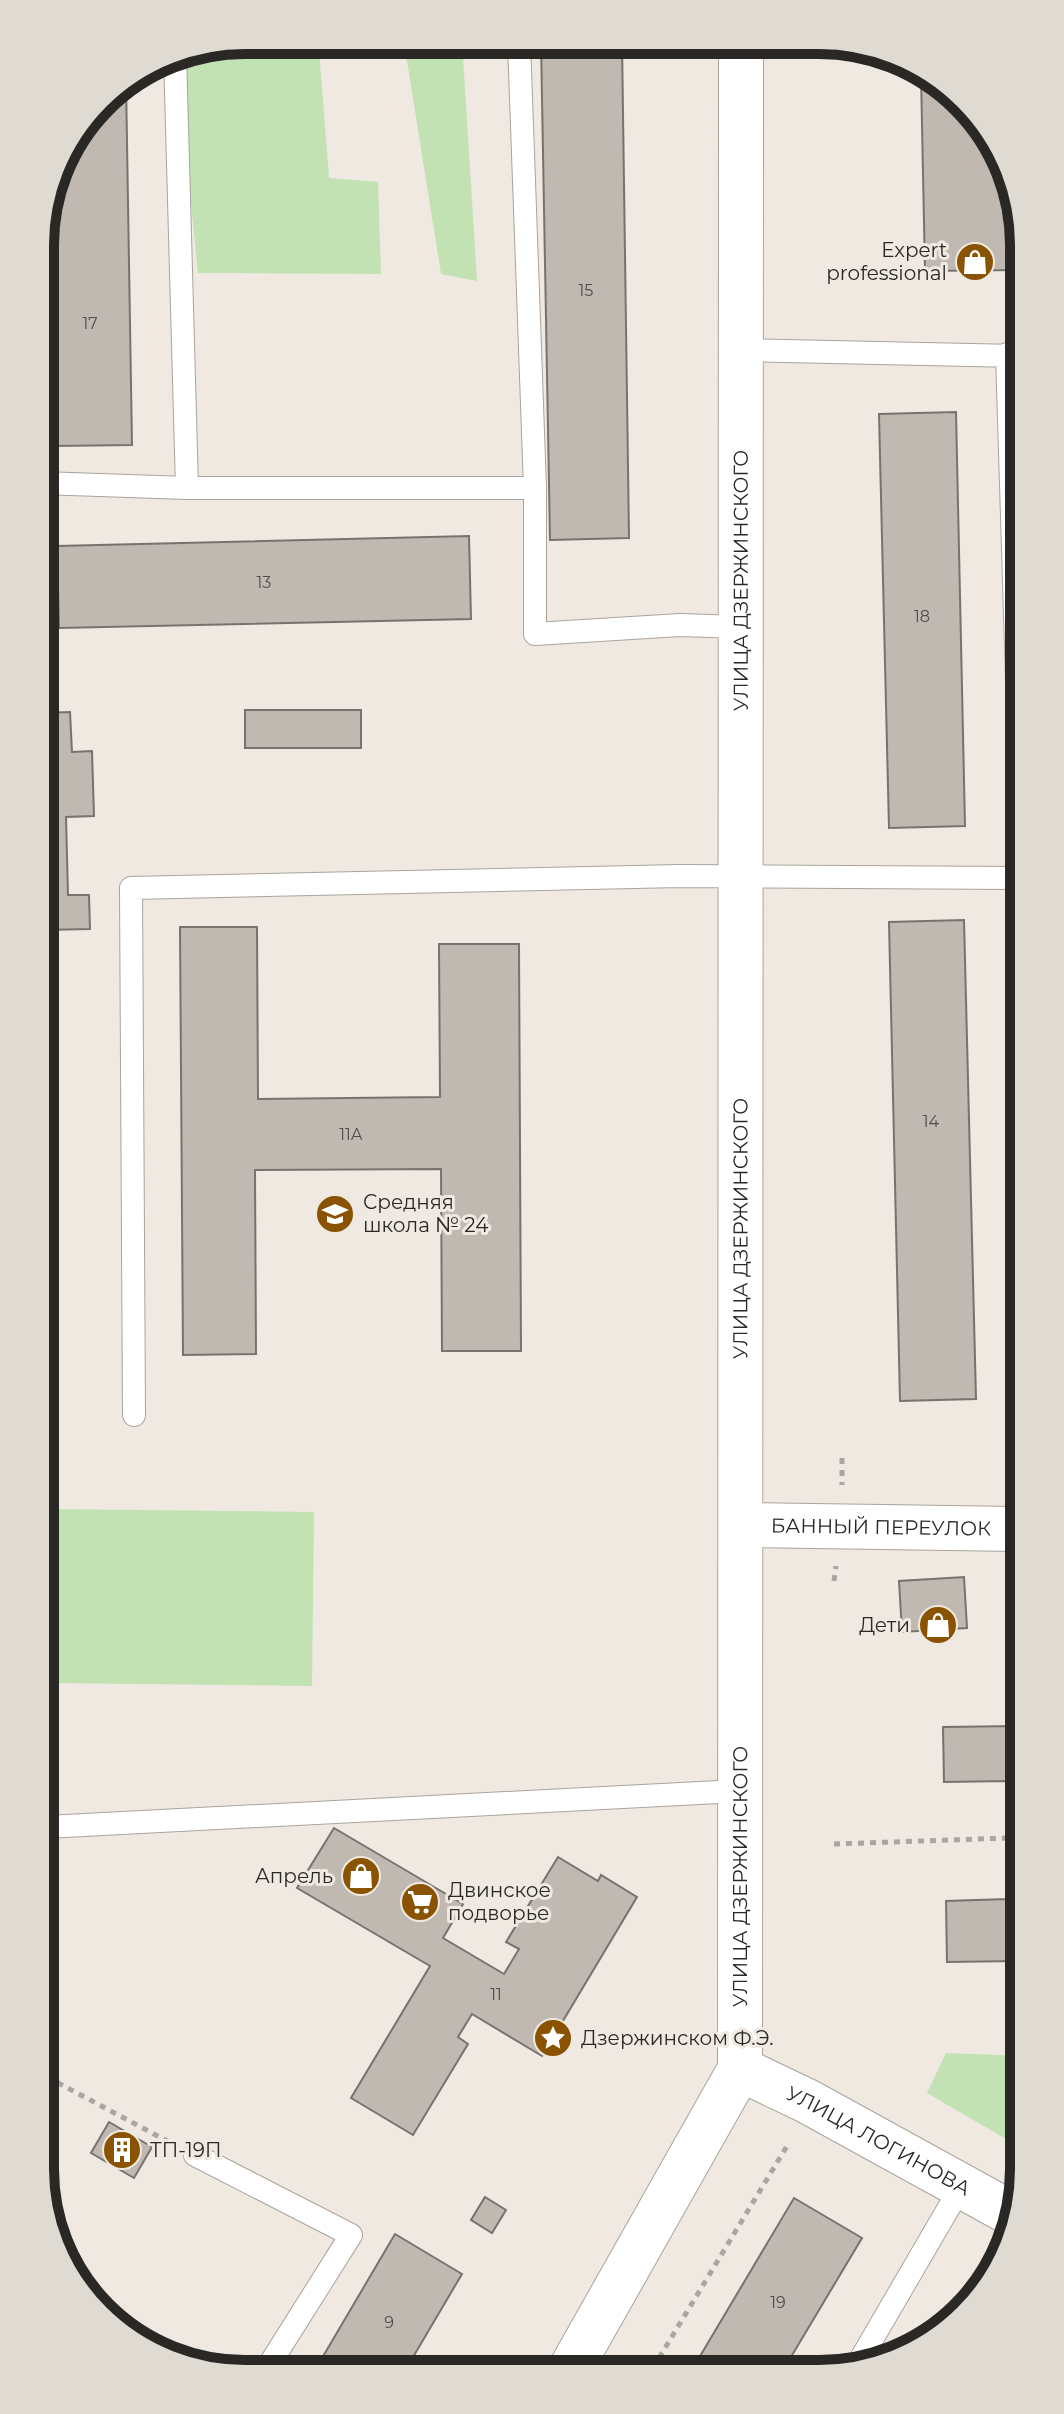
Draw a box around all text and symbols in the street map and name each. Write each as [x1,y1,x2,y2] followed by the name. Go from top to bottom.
[826,238,947,285] place label: Expert professional
[954,241,996,283] shop icon: Expert professional
[579,281,593,300] house number: 15
[82,314,98,333] house number: 17
[729,450,753,711] street label: УЛИЦА ДЗЕРЖИНСКОГО
[257,573,271,592] house number: 13
[914,607,930,626] house number: 18
[728,1098,752,1359] street label: УЛИЦА ДЗЕРЖИНСКОГО
[923,1112,940,1131] house number: 14
[339,1125,363,1144] house number: 11А
[363,1190,488,1237] place label: Средняя школа № 24
[314,1193,356,1235] school or university icon: Средняя школа № 24
[771,1513,991,1541] street label: БАННЫЙ ПЕРЕУЛОК
[917,1604,959,1646] shop icon: Дети
[859,1613,910,1637] place label: Дети
[728,1746,752,2007] street label: УЛИЦА ДЗЕРЖИНСКОГО
[340,1855,382,1897] shop icon: Апрель
[255,1864,333,1888] place label: Апрель
[448,1878,551,1925] place label: Двинское подворье
[399,1881,441,1923] supermarket icon: Двинское подворье
[490,1985,502,2004] house number: 11
[532,2017,574,2059] place icon: Дзержинском Ф.Э.
[581,2026,774,2050] place label: Дзержинском Ф.Э.
[783,2081,975,2201] street label: УЛИЦА ЛОГИНОВА
[101,2129,143,2171] building icon: ТП-19П
[150,2138,221,2162] place label: ТП-19П
[770,2293,786,2312] house number: 19
[384,2313,394,2332] house number: 9

